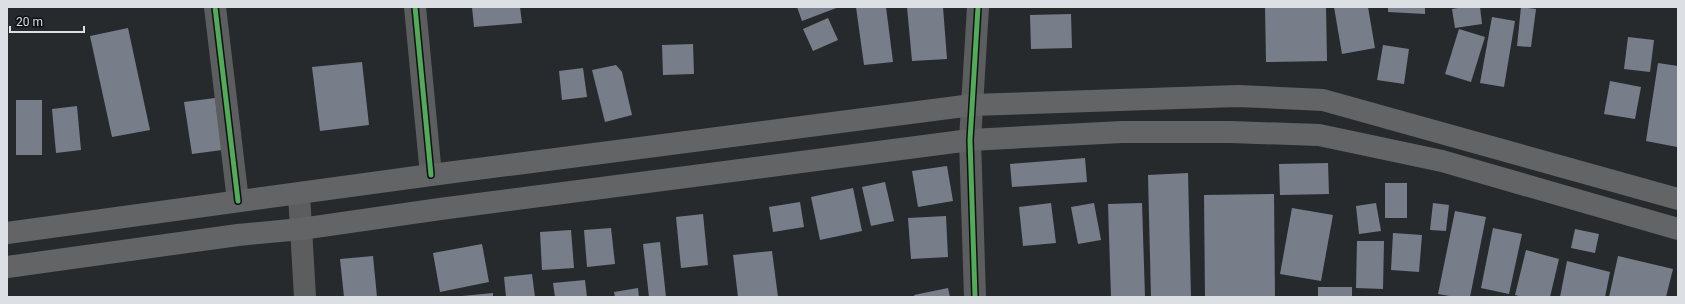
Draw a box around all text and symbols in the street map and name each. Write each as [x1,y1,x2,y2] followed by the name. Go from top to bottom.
[10,8,84,34] scale bar
[16,15,43,29] text: 20 m

